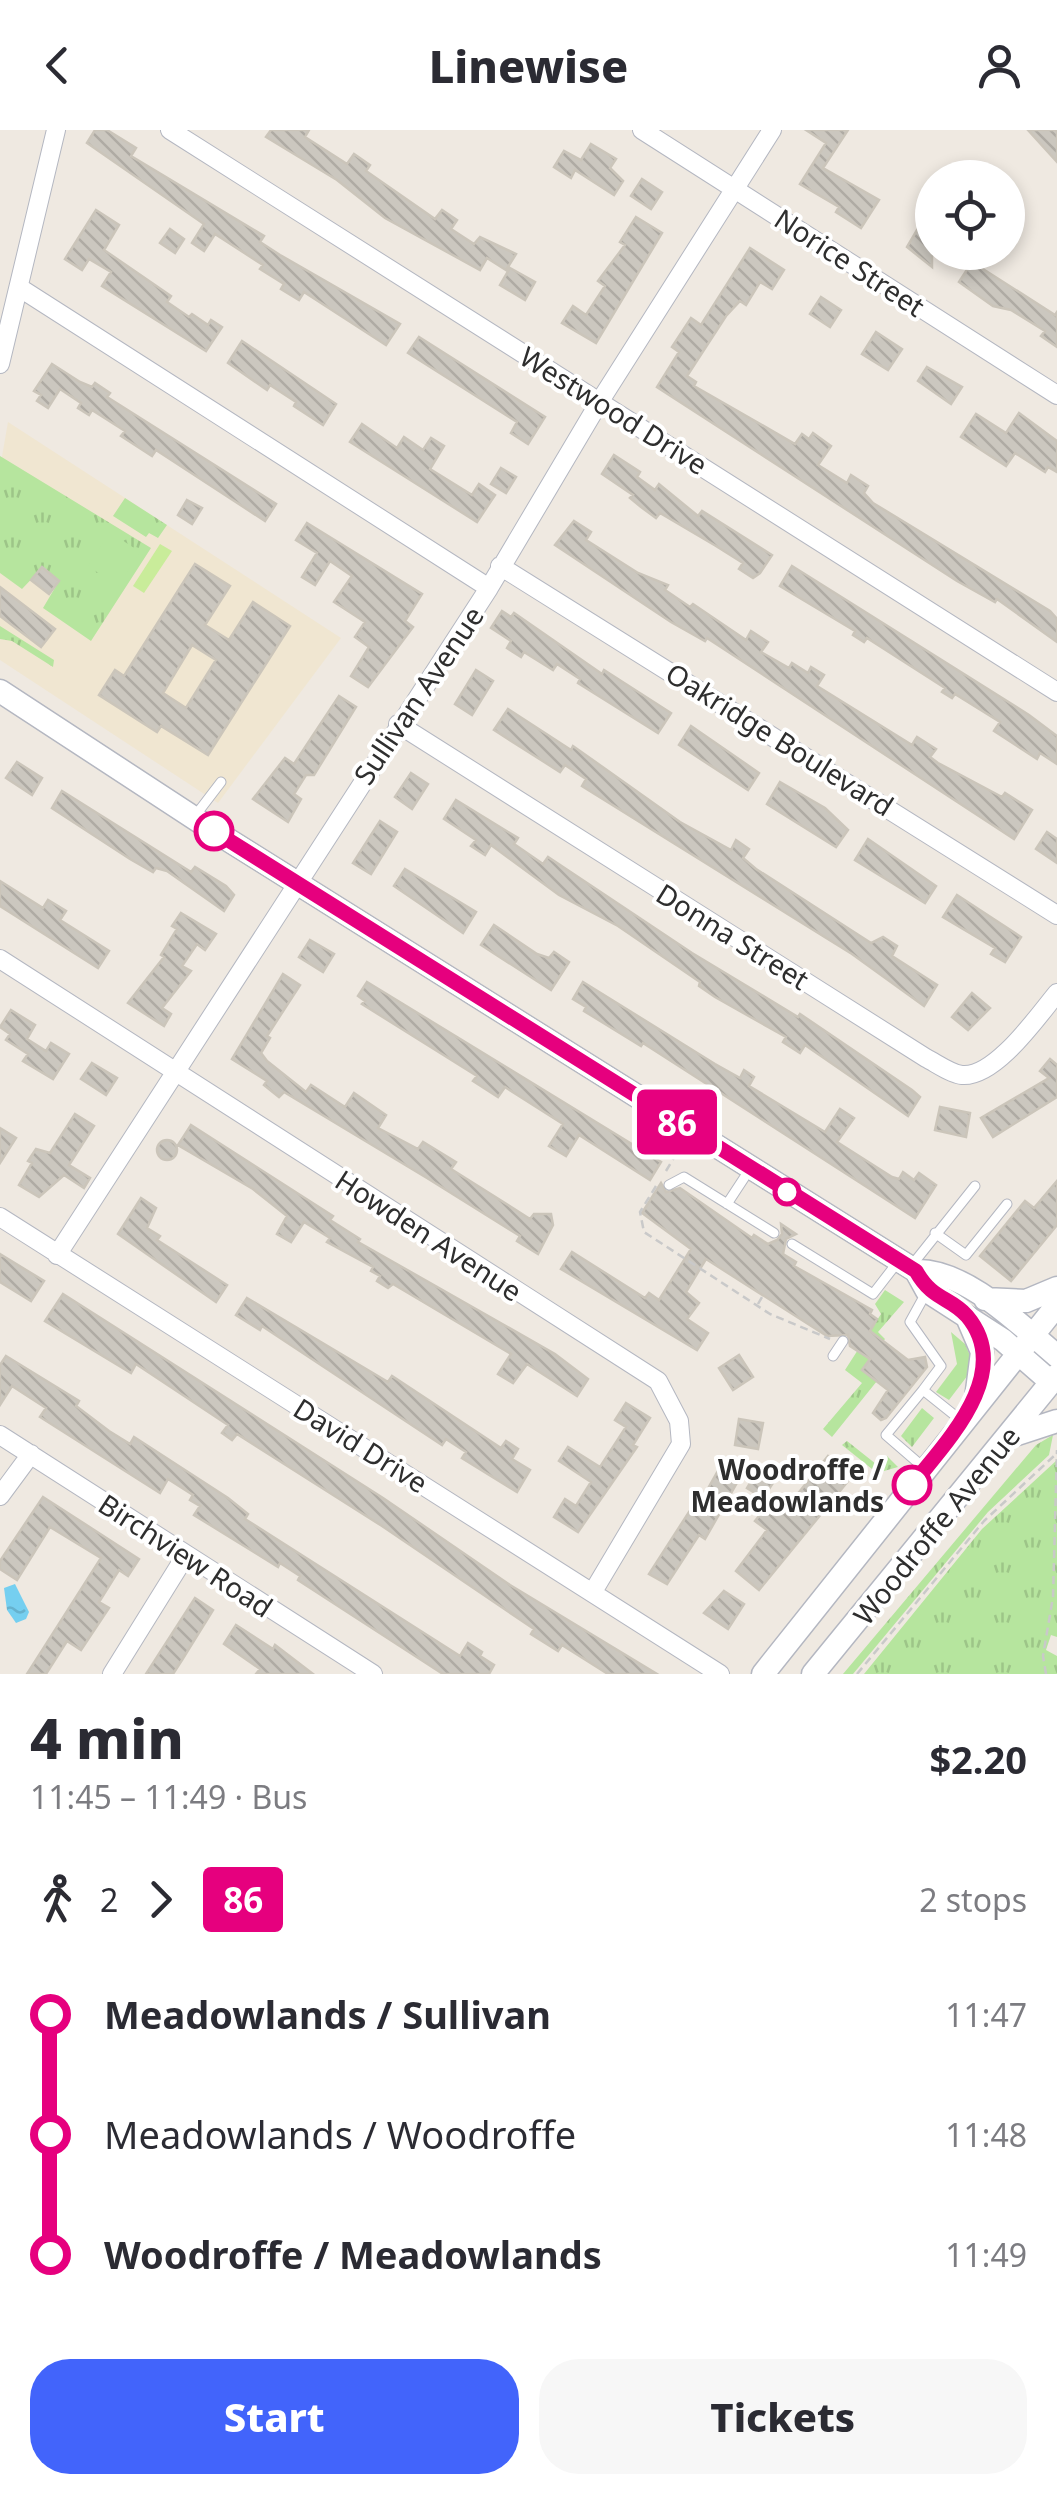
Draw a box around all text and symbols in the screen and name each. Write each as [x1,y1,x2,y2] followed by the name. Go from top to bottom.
[429,35,628,96] text: Linewise
[30,38,85,93] icon: back
[972,38,1027,93] icon: person
[915,160,1025,270] map controls
[915,160,1025,270] button: locate
[768,199,932,325] street label: Norice Street
[513,337,715,483] street label: Westwood Drive
[344,598,492,792] street label: Sullivan Avenue
[659,653,901,825] street label: Oakridge Boulevard
[195,812,233,850] unlabelled marker
[650,874,816,998] street label: Donna Street
[632,1090,722,1154] line badge: 86
[657,1099,697,1146] text: 86
[328,1161,530,1309] street label: Howden Avenue
[774,1179,800,1205] unlabelled marker
[287,1389,435,1501] street label: David Drive
[844,1418,1028,1632] street label: Woodroffe Avenue
[690,1450,884,1520] place label: Woodroffe / Meadowlands
[893,1466,931,1504] marker: Woodroffe / Meadowlands
[92,1484,280,1626] street label: Birchview Road
[30,1700,184,1775] text: 4 min
[929,1733,1027,1785] text: $2.20
[30,1775,307,1818] text: 11:45 – 11:49 · Bus
[30,1872,85,1927] icon: walk
[133,1872,188,1927] icon: forward
[223,1876,263,1923] text: 86
[100,1878,118,1921] text: 2
[919,1878,1027,1921] text: 2 stops
[104,1988,551,2040] text: Meadowlands / Sullivan
[945,1993,1027,2036] text: 11:47
[104,2108,576,2160] text: Meadowlands / Woodroffe
[945,2113,1027,2156] text: 11:48
[104,2228,602,2280] text: Woodroffe / Meadowlands
[945,2233,1027,2276] text: 11:49
[30,2359,519,2474] button: Start
[539,2359,1027,2474] button: Tickets

